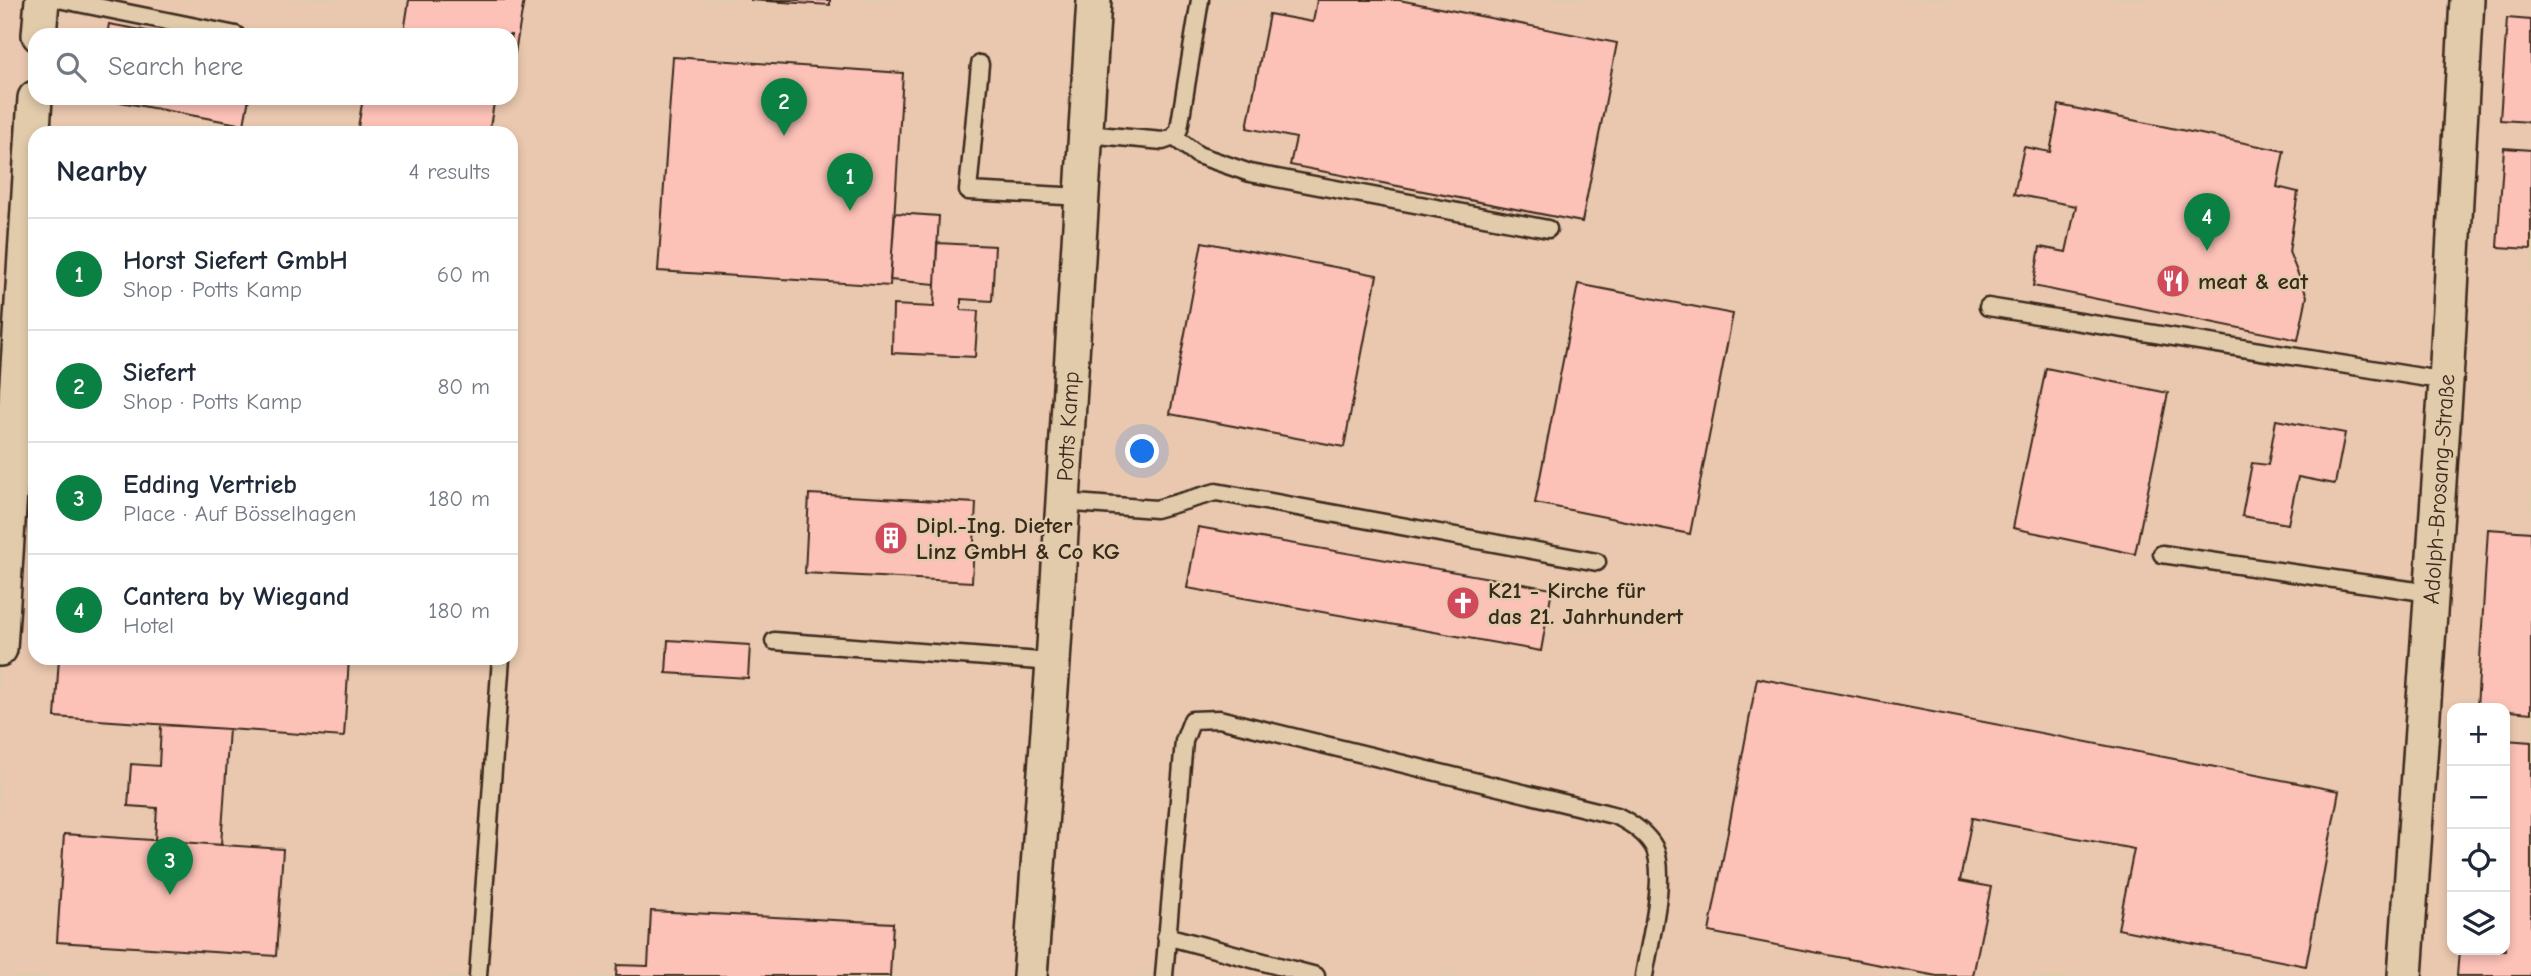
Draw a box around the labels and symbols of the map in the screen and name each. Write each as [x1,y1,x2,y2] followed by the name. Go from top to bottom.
[761,78,807,136] pin: 2
[827,153,873,211] pin: 1
[2184,193,2230,251] pin: 4
[2154,262,2192,300] restaurant icon: meat & eat
[2198,268,2309,295] place label: meat & eat
[1051,370,1084,482] street label: Potts Kamp
[2417,373,2460,605] street label: Adolph-Brosang-Straße
[1125,434,1159,468] your location
[916,512,1120,565] place label: Dipl.-Ing. Dieter Linz GmbH & Co KG
[872,519,910,557] building icon: Dipl.-Ing. Dieter Linz GmbH & Co KG
[1488,577,1684,630] place label: K21 - Kirche für das 21. Jahrhundert
[1444,584,1482,622] church icon: K21 - Kirche für das 21. Jahrhundert
[147,837,193,895] pin: 3

